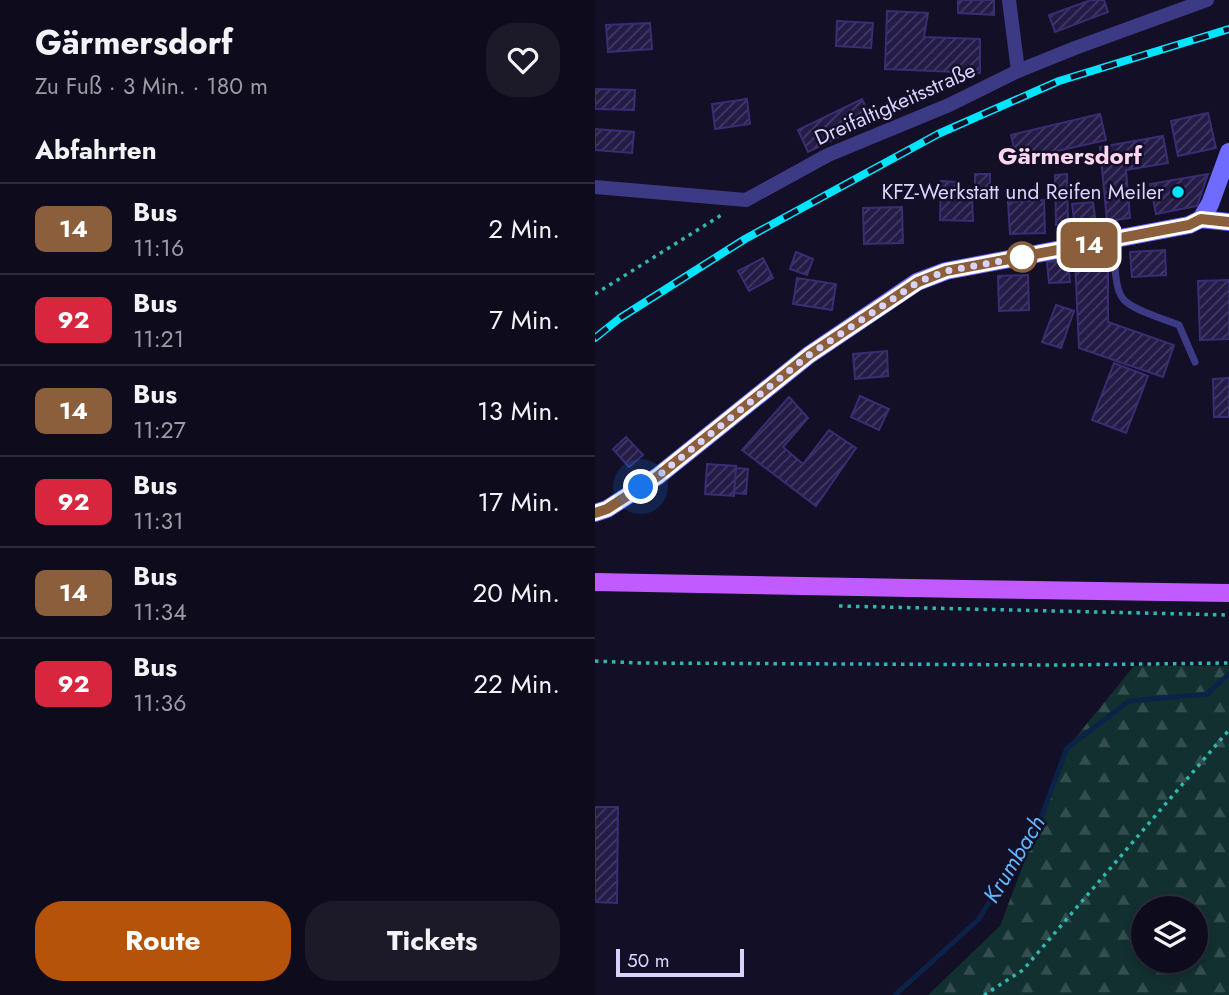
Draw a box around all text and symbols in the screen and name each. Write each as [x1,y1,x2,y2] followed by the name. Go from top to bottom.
[35,19,233,66] text: Gärmersdorf
[486,23,560,97] button: heart
[810,55,980,153] street label: Dreifaltigkeitsstraße
[35,69,268,103] text: Zu Fuß · 3 Min. · 180 m
[35,131,157,169] text: Abfahrten
[998,138,1144,173] district label: Gärmersdorf
[881,177,1165,207] place label: KFZ-Werkstatt und Reifen Meiler
[1170,184,1186,200] marker: KFZ-Werkstatt und Reifen Meiler
[133,193,177,231] text: Bus
[488,210,560,248] text: 2 Min.
[59,211,88,246] text: 14
[1057,222,1121,268] line badge: 14
[1075,227,1103,262] text: 14
[133,231,184,265] text: 11:16
[1007,242,1037,272] unlabelled marker
[133,284,177,322] text: Bus
[489,301,560,339] text: 7 Min.
[58,302,89,337] text: 92
[133,322,184,356] text: 11:21
[133,375,177,413] text: Bus
[477,392,560,430] text: 13 Min.
[59,393,88,428] text: 14
[133,413,186,447] text: 11:27
[133,466,177,504] text: Bus
[623,469,658,504] your location
[478,483,560,521] text: 17 Min.
[58,484,89,519] text: 92
[133,504,184,538] text: 11:31
[133,557,177,595] text: Bus
[473,574,560,612] text: 20 Min.
[59,575,88,610] text: 14
[133,595,187,629] text: 11:34
[133,648,177,686] text: Bus
[473,665,560,703] text: 22 Min.
[58,666,89,701] text: 92
[133,686,186,720] text: 11:36
[974,809,1054,909] water label: Krumbach
[1131,896,1208,973] map controls
[1131,896,1208,973] button: layers
[35,901,291,981] button: Route
[305,901,560,981] button: Tickets
[616,946,744,978] scale bar
[627,947,670,974] text: 50 m

